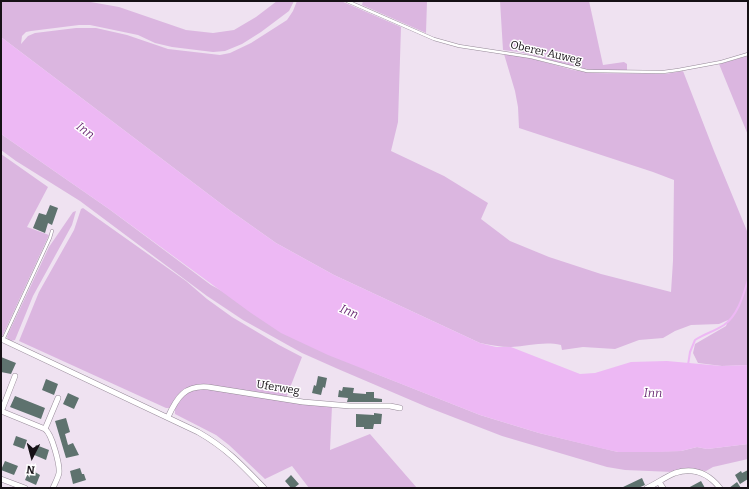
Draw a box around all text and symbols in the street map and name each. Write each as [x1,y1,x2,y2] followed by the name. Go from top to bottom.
[509,38,583,68] street label: Oberer Auweg
[73,120,97,142] water label: Inn
[338,302,360,322] water label: Inn
[255,378,301,398] street label: Uferweg
[644,387,662,401] water label: Inn
[12,437,52,477] north arrow
[26,463,36,476] text: N

